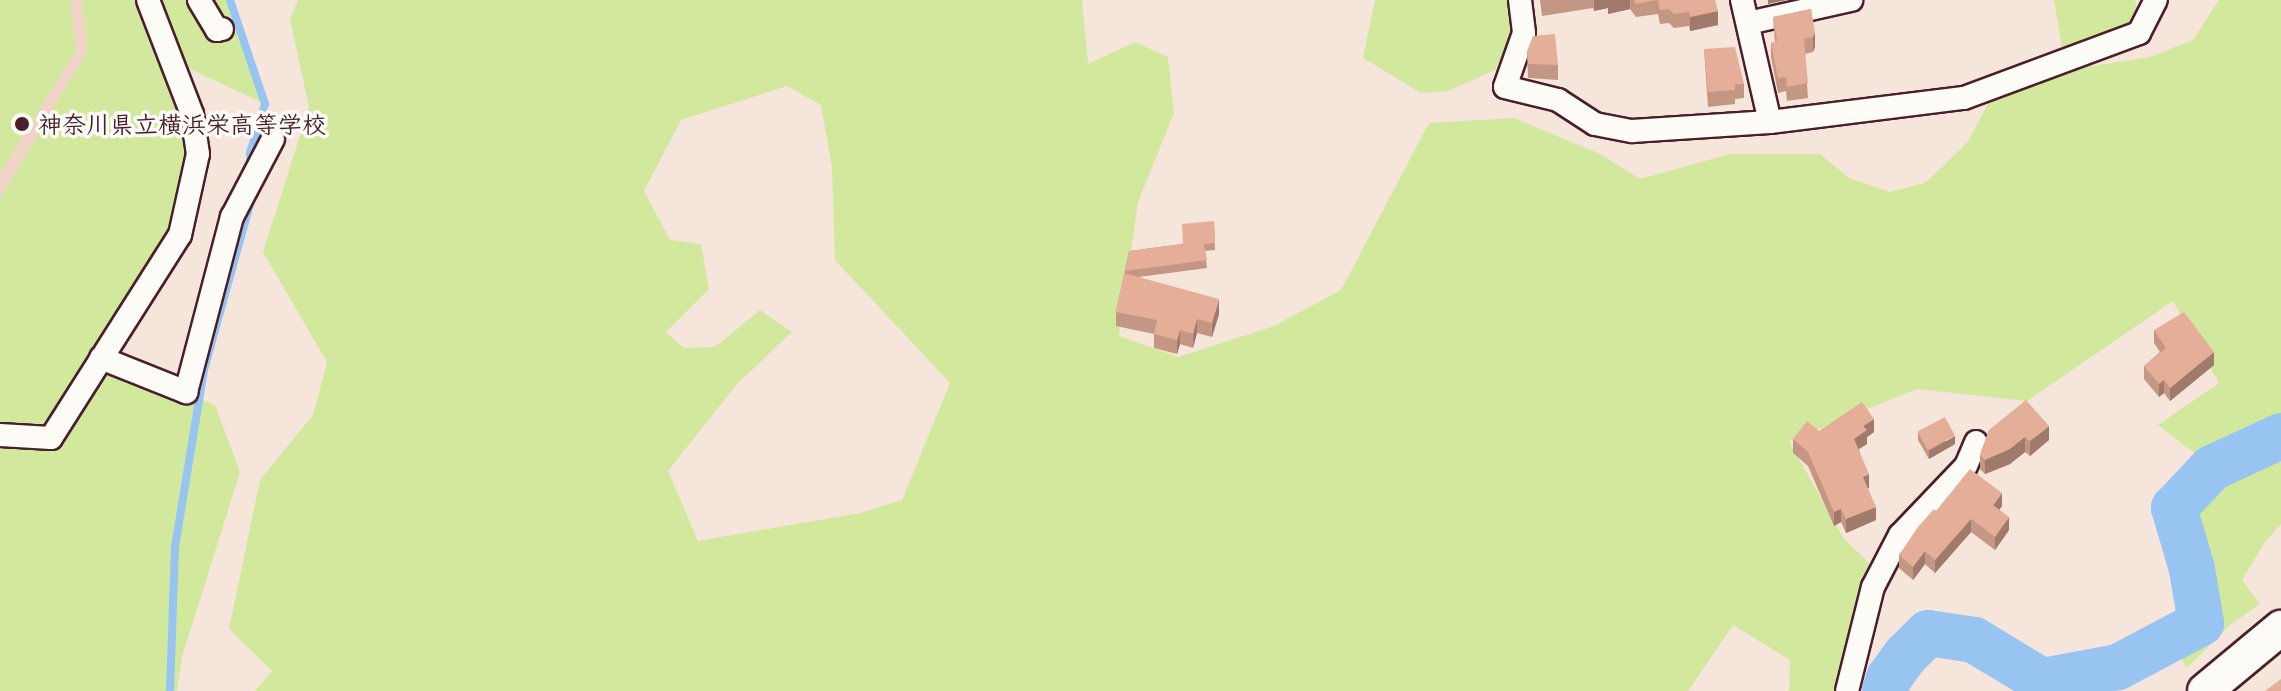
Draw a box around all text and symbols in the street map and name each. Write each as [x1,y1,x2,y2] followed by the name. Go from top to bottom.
[38,110,326,138] place label: 神奈川県立横浜栄高等学校
[13,115,31,133] marker: 神奈川県立横浜栄高等学校

